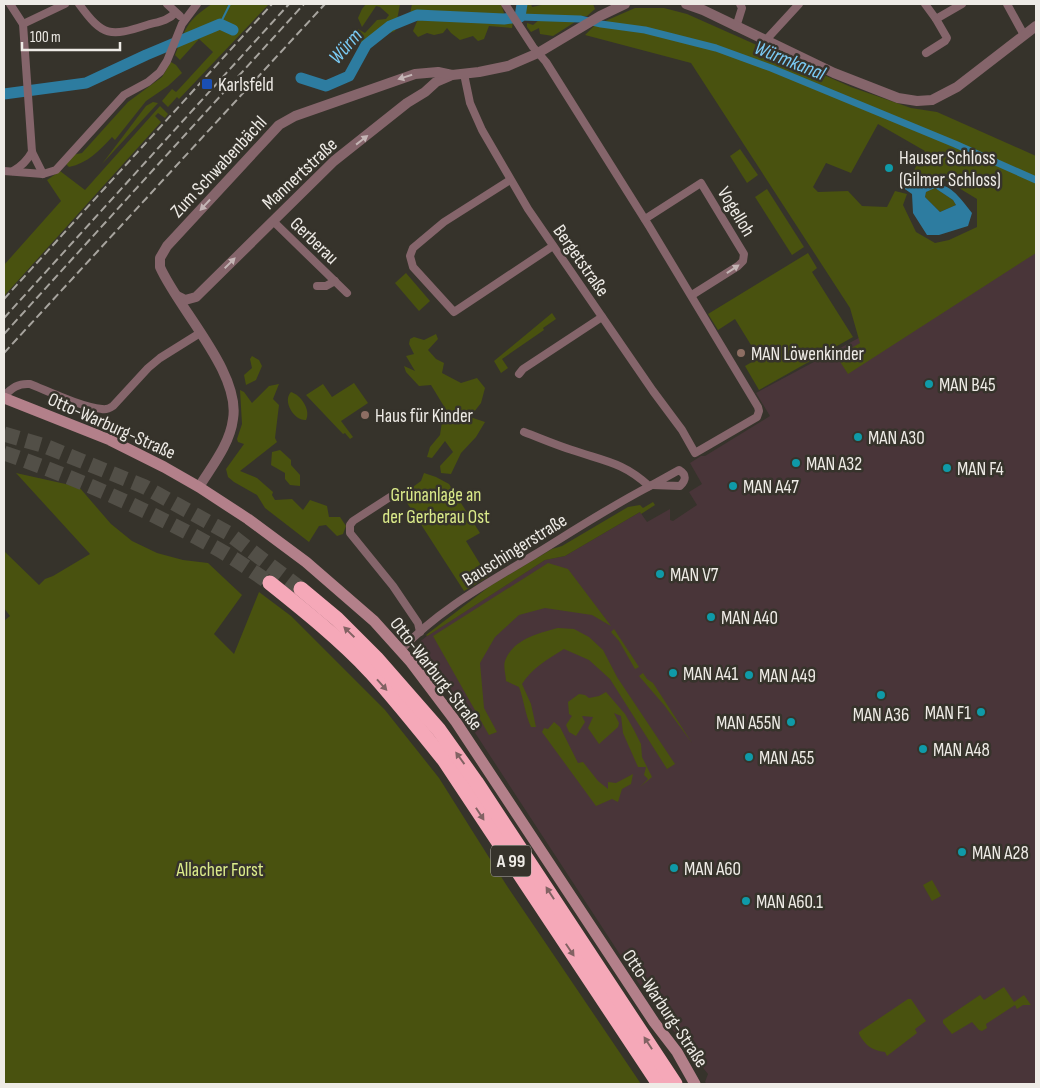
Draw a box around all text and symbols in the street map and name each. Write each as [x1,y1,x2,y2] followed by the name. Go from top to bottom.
[22,20,120,52] scale bar
[324,24,368,69] water label: Würm
[30,28,61,47] text: 100 m
[751,36,830,86] water label: Würmkanal
[218,74,274,97] place label: Karlsfeld
[397,74,412,81] one-way arrow
[200,77,214,91] marker: Karlsfeld
[166,111,272,223] street label: Zum Schwabenbächl
[258,133,342,215] street label: Mannertstraße
[355,134,368,145] one-way arrow
[899,147,1001,192] place label: Hauser Schloss (Gilmer Schloss)
[883,162,895,174] marker: Hauser Schloss (Gilmer Schloss)
[712,183,759,241] street label: Vogelloh
[199,198,211,210] one-way arrow
[285,212,343,270] street label: Gerberau
[548,220,614,301] street label: Bergetstraße
[224,257,236,269] one-way arrow
[726,264,740,274] one-way arrow
[751,343,865,366] place label: MAN Löwenkinder
[735,347,747,359] marker: MAN Löwenkinder
[939,374,996,397] place label: MAN B45
[923,378,935,390] marker: MAN B45
[44,388,179,465] street label: Otto-Warburg-Straße
[375,405,474,428] place label: Haus für Kinder
[359,409,371,421] marker: Haus für Kinder
[868,427,925,450] place label: MAN A30
[852,431,864,443] marker: MAN A30
[806,453,862,476] place label: MAN A32
[790,457,802,469] marker: MAN A32
[957,458,1004,481] place label: MAN F4
[941,462,953,474] marker: MAN F4
[743,476,799,499] place label: MAN A47
[727,480,739,492] marker: MAN A47
[382,484,490,529] park label: Grünanlage an der Gerberau Ost
[458,509,571,592] street label: Bauschingerstraße
[670,564,719,587] place label: MAN V7
[654,568,666,580] marker: MAN V7
[721,607,778,630] place label: MAN A40
[705,611,717,623] marker: MAN A40
[384,613,487,735] street label: Otto-Warburg-Straße
[344,626,356,638] one-way arrow
[683,663,739,686] place label: MAN A41
[759,665,816,688] place label: MAN A49
[667,667,679,679] marker: MAN A41
[743,669,755,681] marker: MAN A49
[377,678,388,691] one-way arrow
[875,689,887,701] marker: MAN A36
[925,702,971,725] place label: MAN F1
[853,704,909,727] place label: MAN A36
[975,706,987,718] marker: MAN F1
[716,712,781,735] place label: MAN A55N
[785,716,797,728] marker: MAN A55N
[933,739,990,762] place label: MAN A48
[917,743,929,755] marker: MAN A48
[759,747,814,770] place label: MAN A55
[743,751,755,763] marker: MAN A55
[454,752,465,765] one-way arrow
[476,808,485,821] one-way arrow
[972,842,1029,865] place label: MAN A28
[491,846,531,876] road number: A 99
[956,846,968,858] marker: MAN A28
[684,858,741,881] place label: MAN A60
[175,859,264,882] park label: Allacher Forst
[668,862,680,874] marker: MAN A60
[545,886,555,900] one-way arrow
[756,891,823,914] place label: MAN A60.1
[740,895,752,907] marker: MAN A60.1
[565,943,575,957] one-way arrow
[617,945,713,1072] street label: Otto-Warburg-Straße
[644,1037,653,1050] one-way arrow

